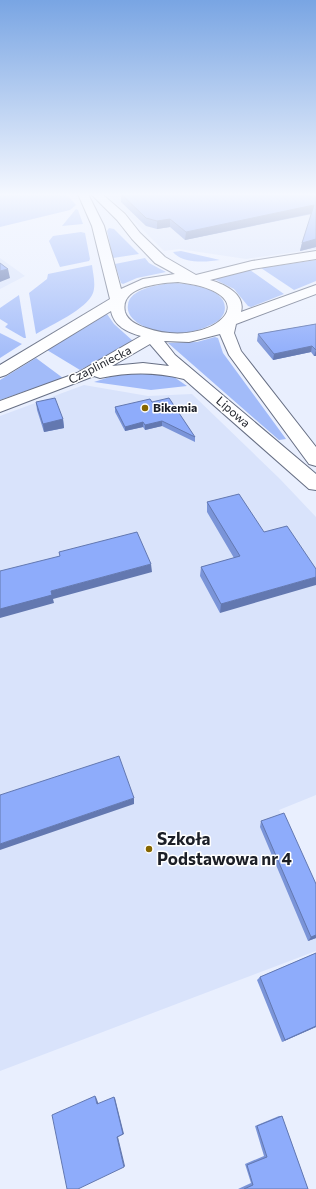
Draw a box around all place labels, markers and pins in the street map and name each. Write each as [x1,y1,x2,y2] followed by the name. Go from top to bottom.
[153,400,197,414] place label: Bikemia
[140,403,150,413] marker: Bikemia
[157,828,292,869] place label: Szkoła Podstawowa nr 4
[144,844,154,854] marker: Szkoła Podstawowa nr 4

